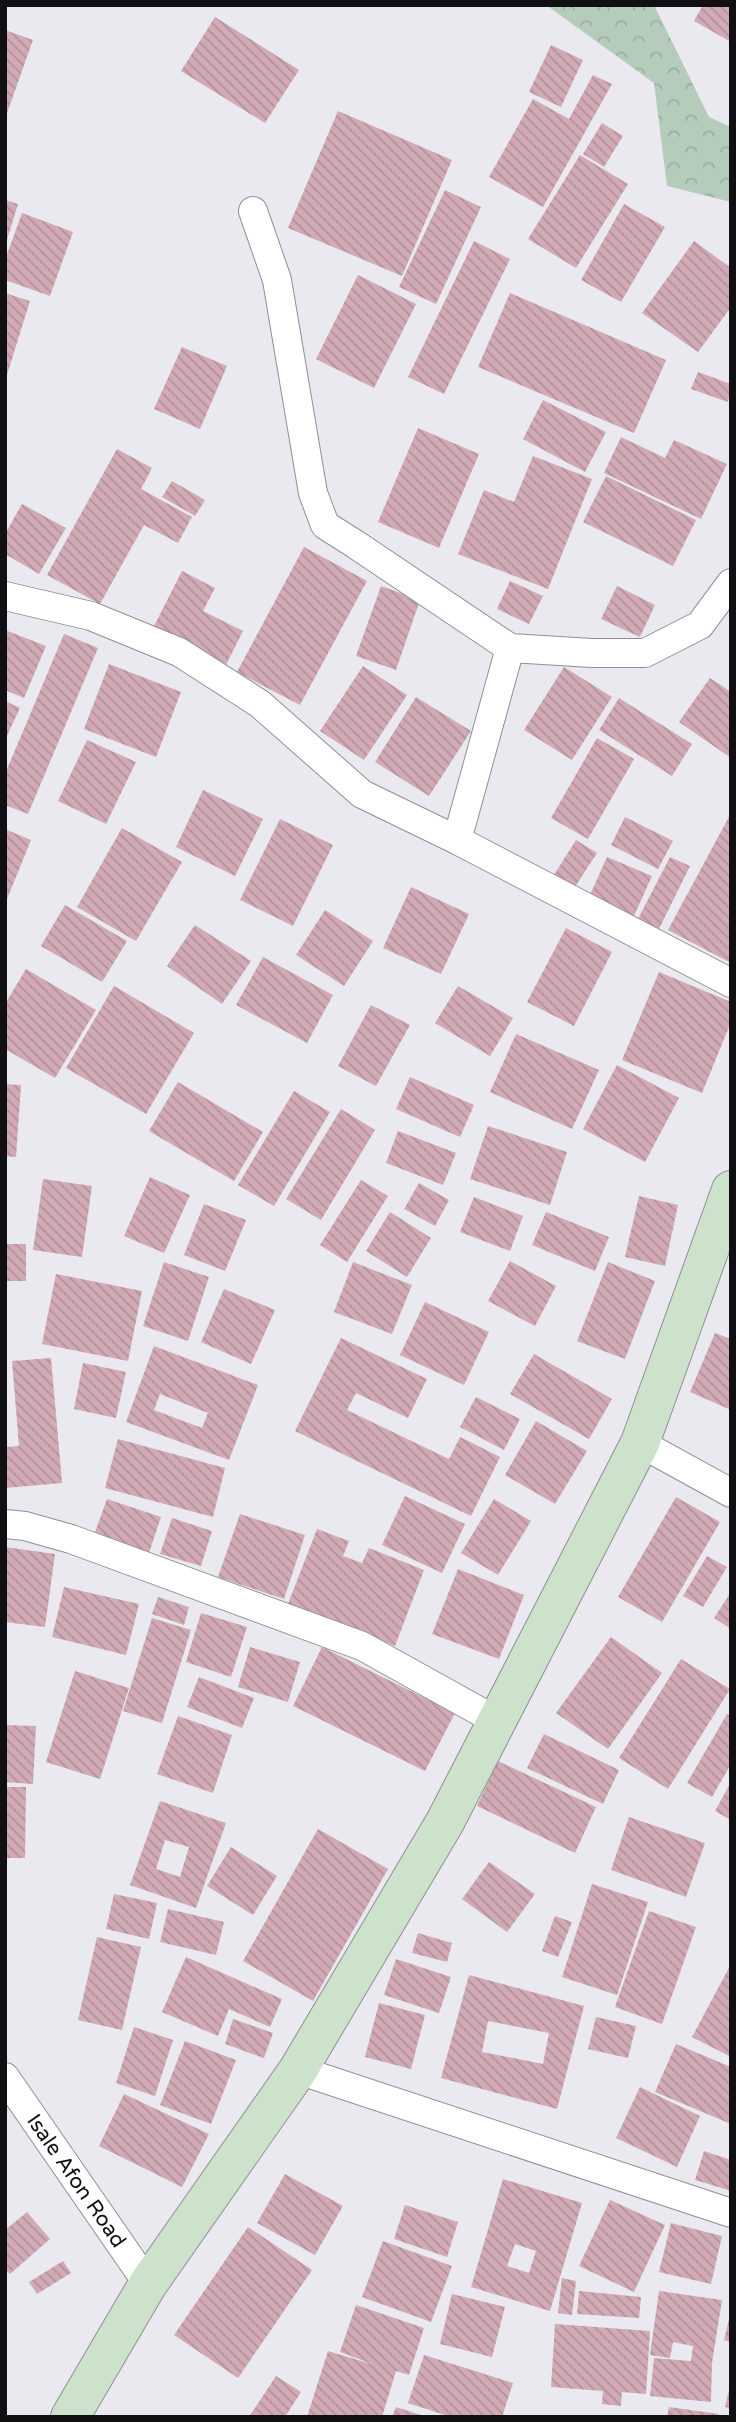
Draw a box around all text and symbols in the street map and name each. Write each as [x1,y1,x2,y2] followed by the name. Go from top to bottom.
[22,2109,131,2252] street label: Isale Afon Road

